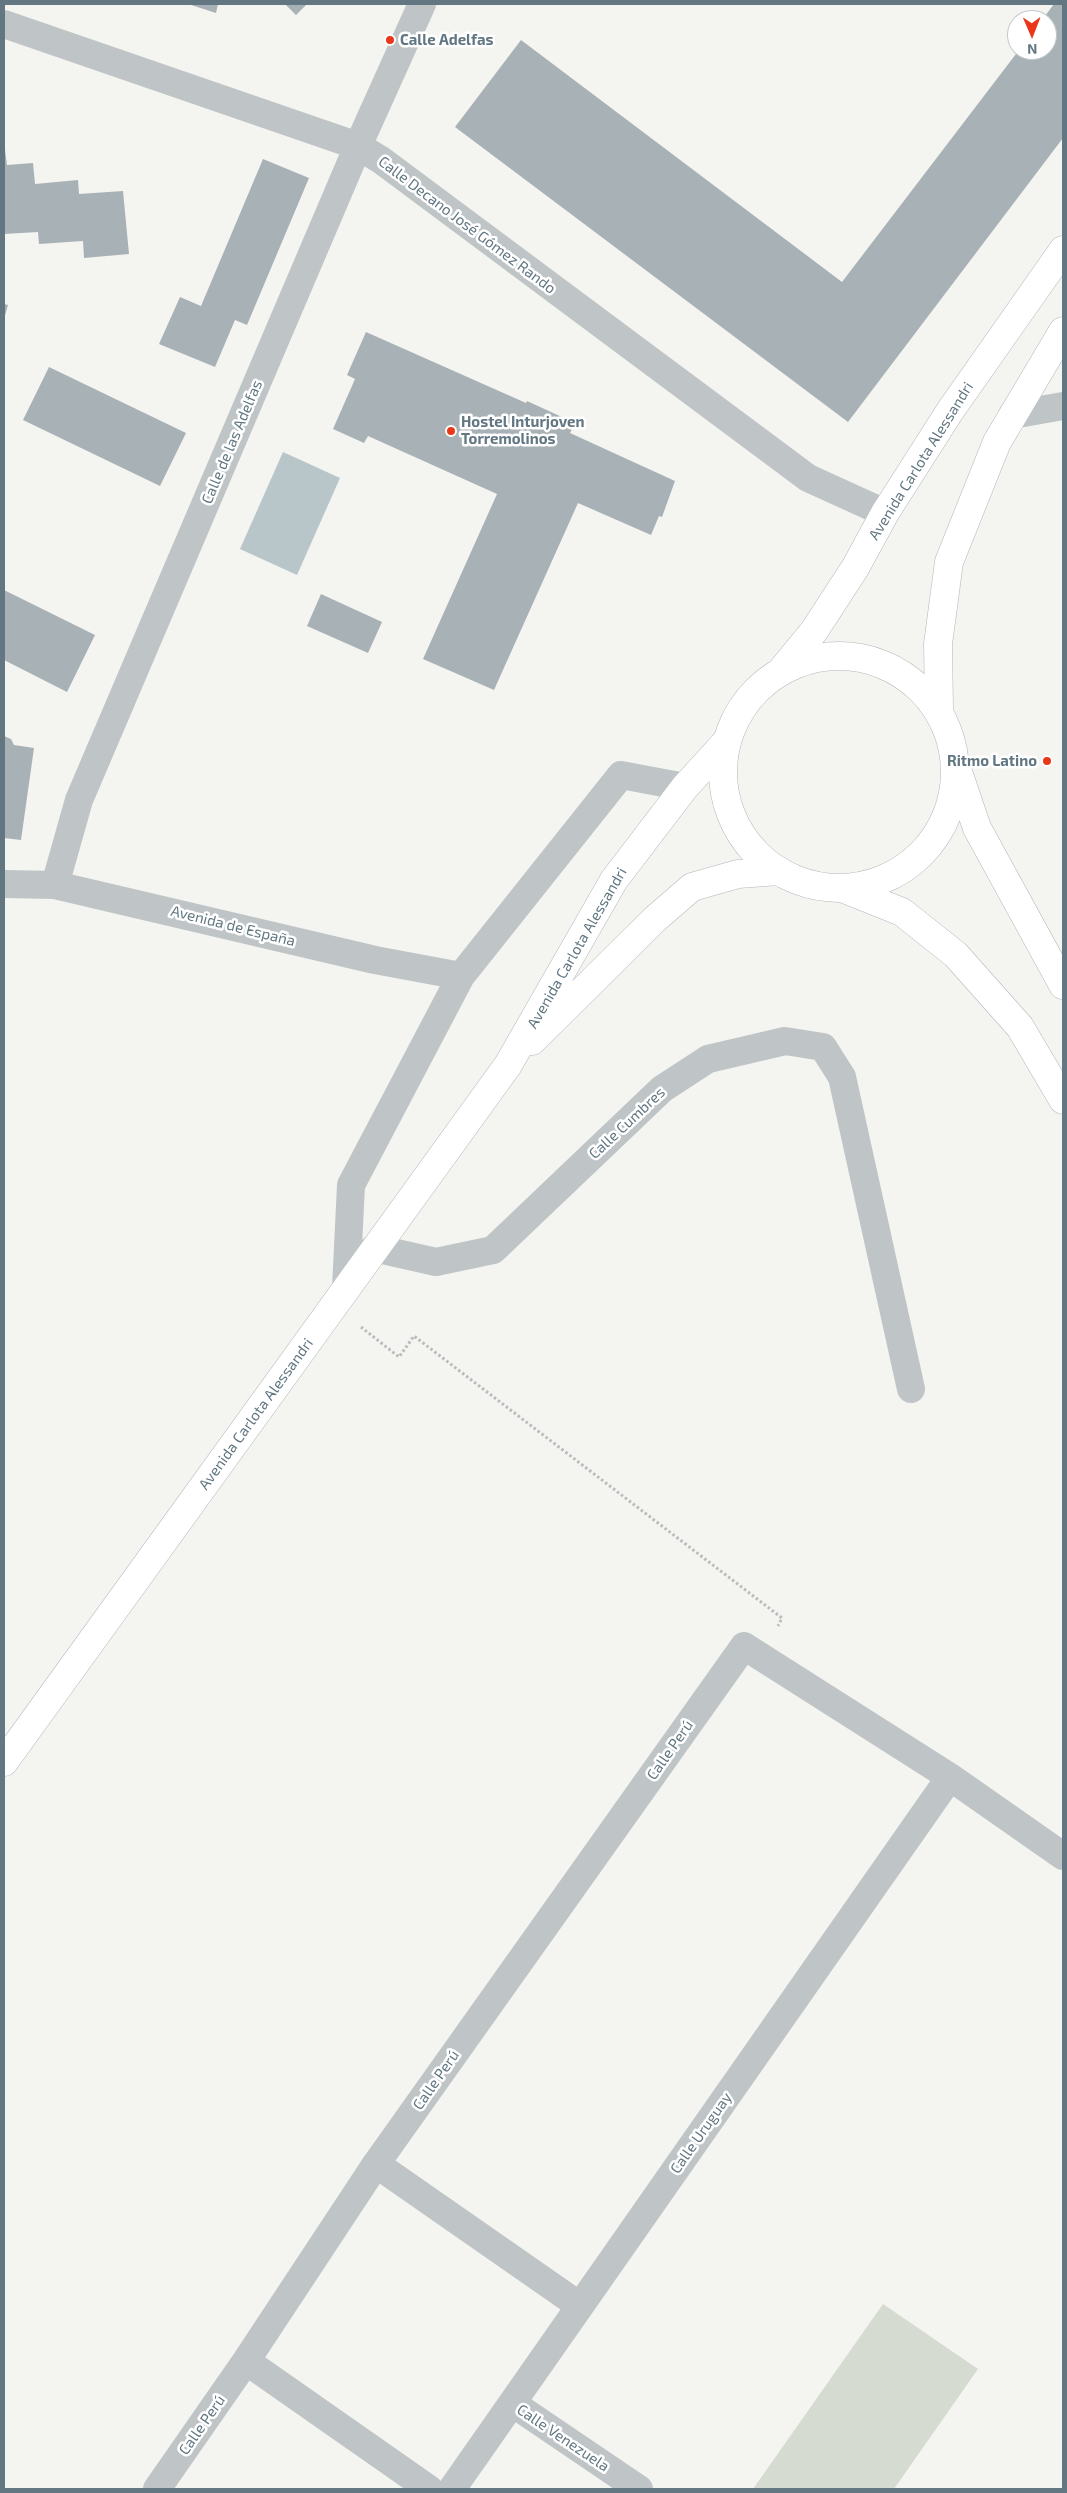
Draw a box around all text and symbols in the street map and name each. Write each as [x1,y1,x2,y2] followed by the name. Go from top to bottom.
[1007,10,1057,60] north arrow
[400,31,493,49] place label: Calle Adelfas
[384,34,396,46] marker: Calle Adelfas
[1027,41,1037,58] text: N
[375,152,559,298] street label: Calle Decano José Gómez Rando
[198,377,266,507] street label: Calle de las Adelfas
[865,379,977,543] street label: Avenida Carlota Alessandri
[461,413,584,448] place label: Hostel Inturjoven Torremolinos
[445,425,457,437] marker: Hostel Inturjoven Torremolinos
[947,752,1037,770] place label: Ritmo Latino
[1041,755,1053,767] marker: Ritmo Latino
[523,864,631,1032] street label: Avenida Carlota Alessandri
[169,902,297,950] street label: Avenida de España
[585,1083,669,1163] street label: Calle Cumbres
[195,1335,317,1493] street label: Avenida Carlota Alessandri
[643,1717,697,1783] street label: Calle Perú
[409,2047,463,2113] street label: Calle Perú
[666,2089,736,2177] street label: Calle Uruguay
[175,2392,229,2458] street label: Calle Perú
[513,2401,613,2475] street label: Calle Venezuela

